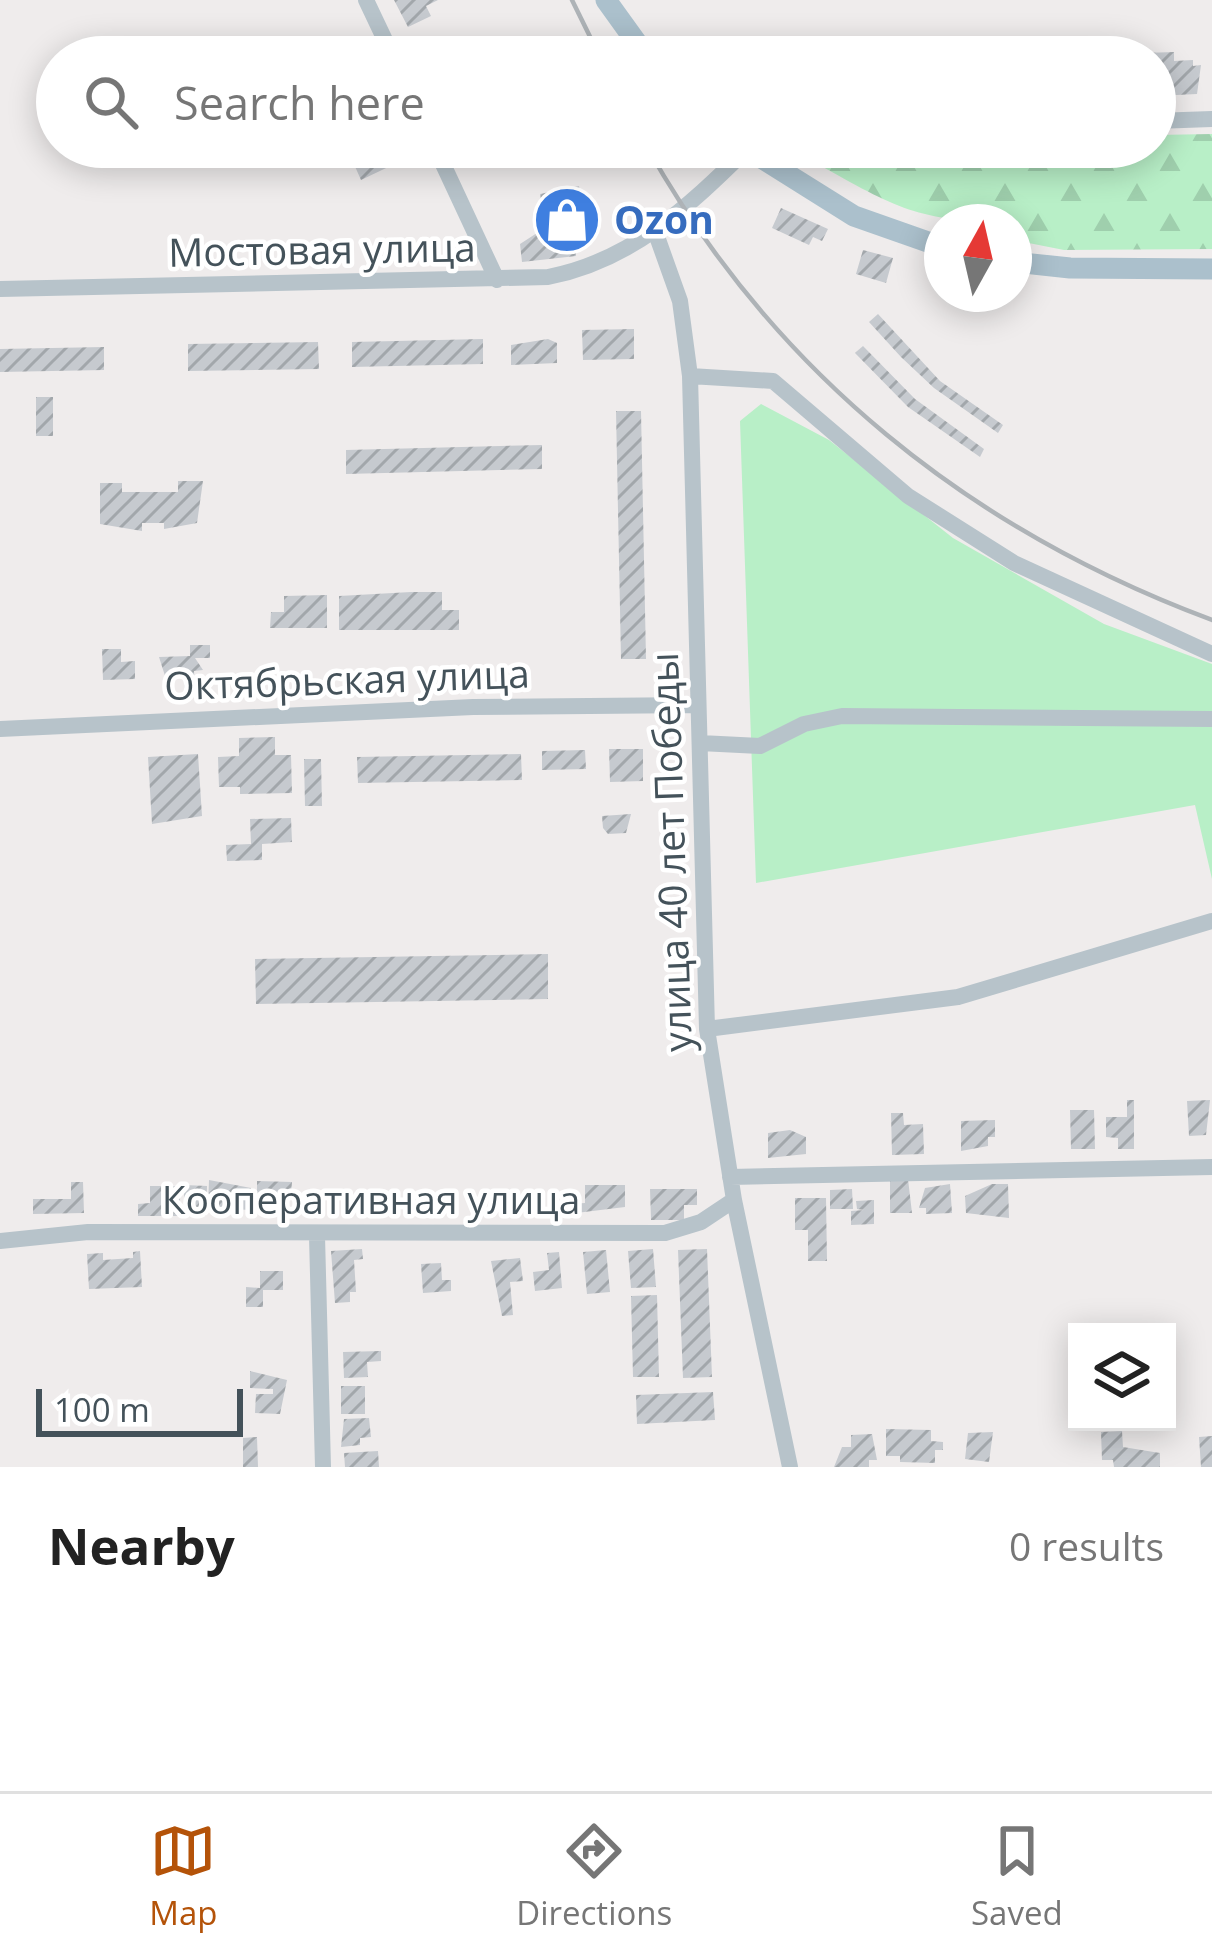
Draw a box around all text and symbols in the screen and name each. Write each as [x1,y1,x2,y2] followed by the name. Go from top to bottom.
[36,36,1176,168] search box
[78,69,144,135] icon: search
[174,72,425,133] text: Search here
[532,185,602,255] shop icon: Ozon
[614,192,714,245] place label: Ozon
[924,204,1032,312] north arrow
[168,219,476,278] street label: Мостовая улица
[163,646,530,711] street label: Октябрьская улица
[636,651,703,1053] street label: улица 40 лет Победы
[162,1172,580,1225] street label: Кооперативная улица
[1068,1323,1176,1431] map controls
[1068,1323,1176,1431] button: layers
[36,1383,243,1436] scale bar
[54,1387,150,1432] text: 100 m
[48,1510,235,1580] text: Nearby
[1009,1519,1164,1572] text: 0 results
[149,1818,218,1935] tab: Map
[516,1818,672,1935] tab: Directions
[971,1818,1063,1935] tab: Saved

